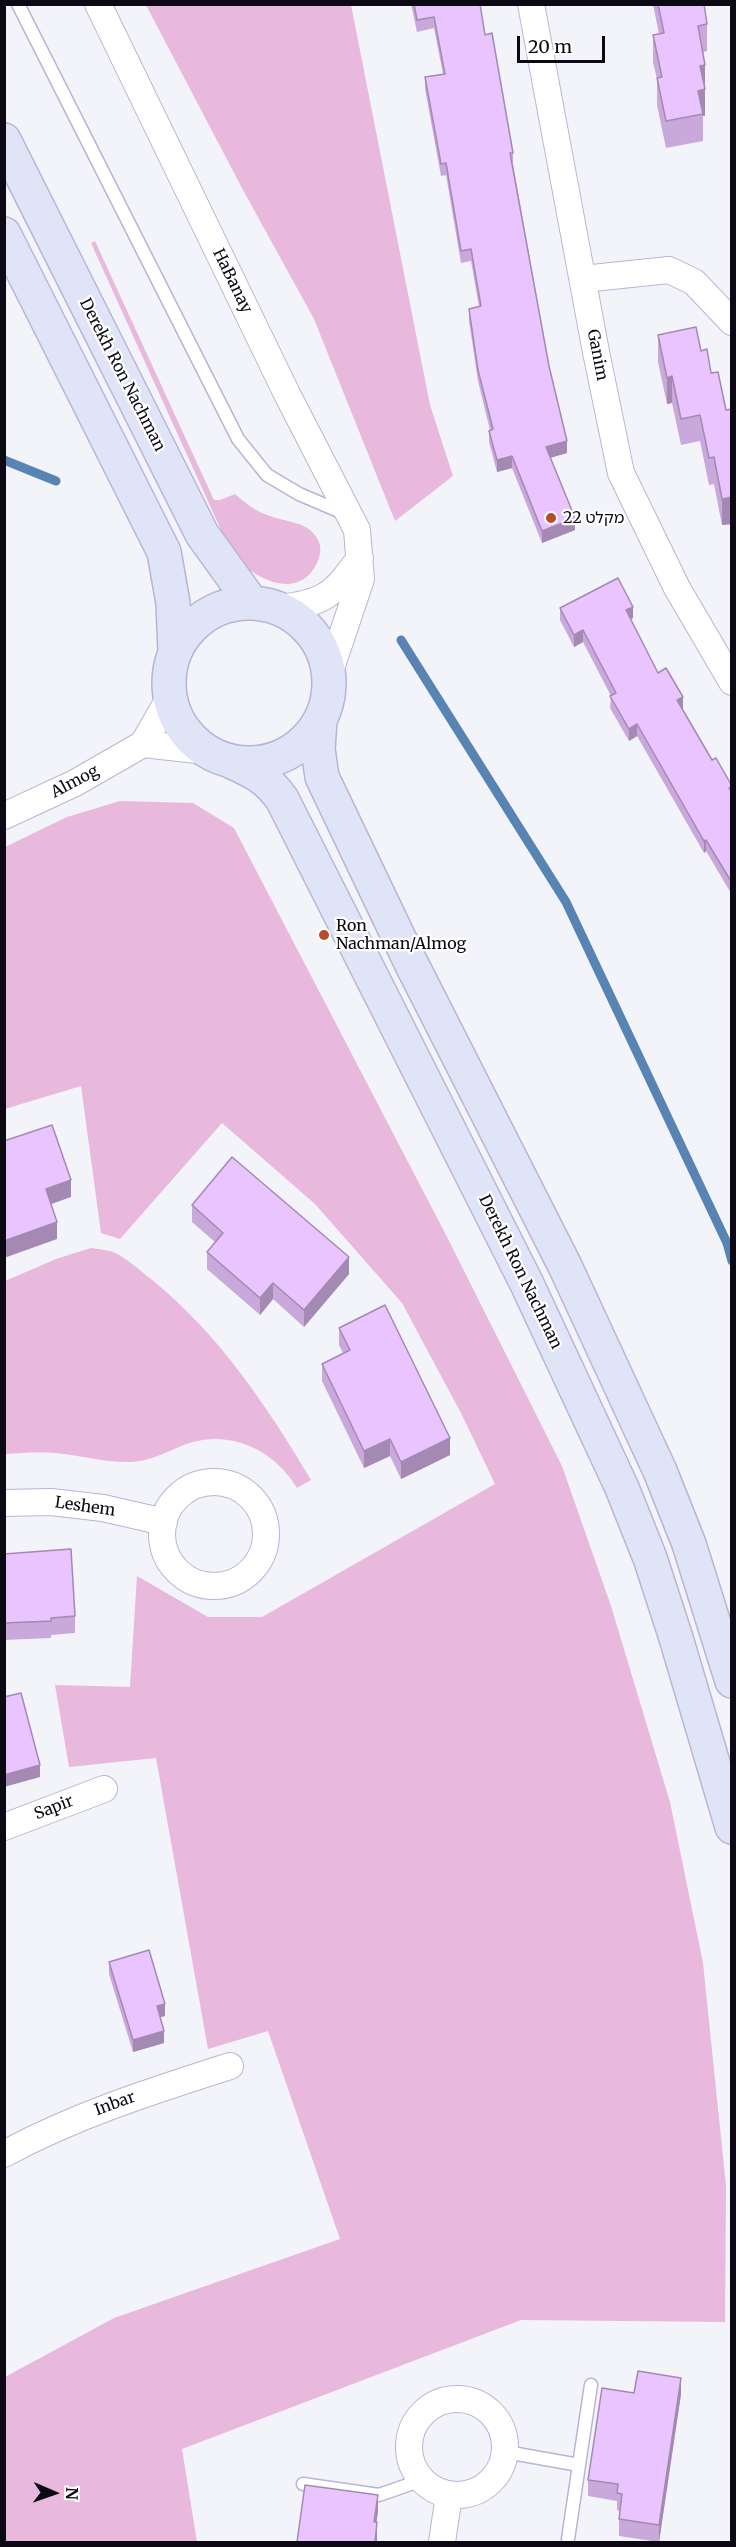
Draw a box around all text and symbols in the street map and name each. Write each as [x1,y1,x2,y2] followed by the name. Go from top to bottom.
[520,24,608,62] scale bar
[528,35,572,58] text: 20 m
[208,246,256,316] street label: HaBanay
[75,295,169,455] street label: Derekh Ron Nachman
[583,328,611,382] street label: Ganim
[563,508,624,528] place label: מקלט 22
[544,511,558,525] marker: מקלט 22
[48,761,102,803] street label: Almog
[336,916,466,954] place label: Ron Nachman/Almog
[317,928,331,942] marker: Ron Nachman/Almog
[474,1192,566,1352] street label: Derekh Ron Nachman
[53,1493,117,1521] street label: Leshem
[32,1792,76,1824] street label: Sapir
[92,2088,138,2120] street label: Inbar
[24,2463,84,2523] north arrow
[62,2487,82,2500] text: N

